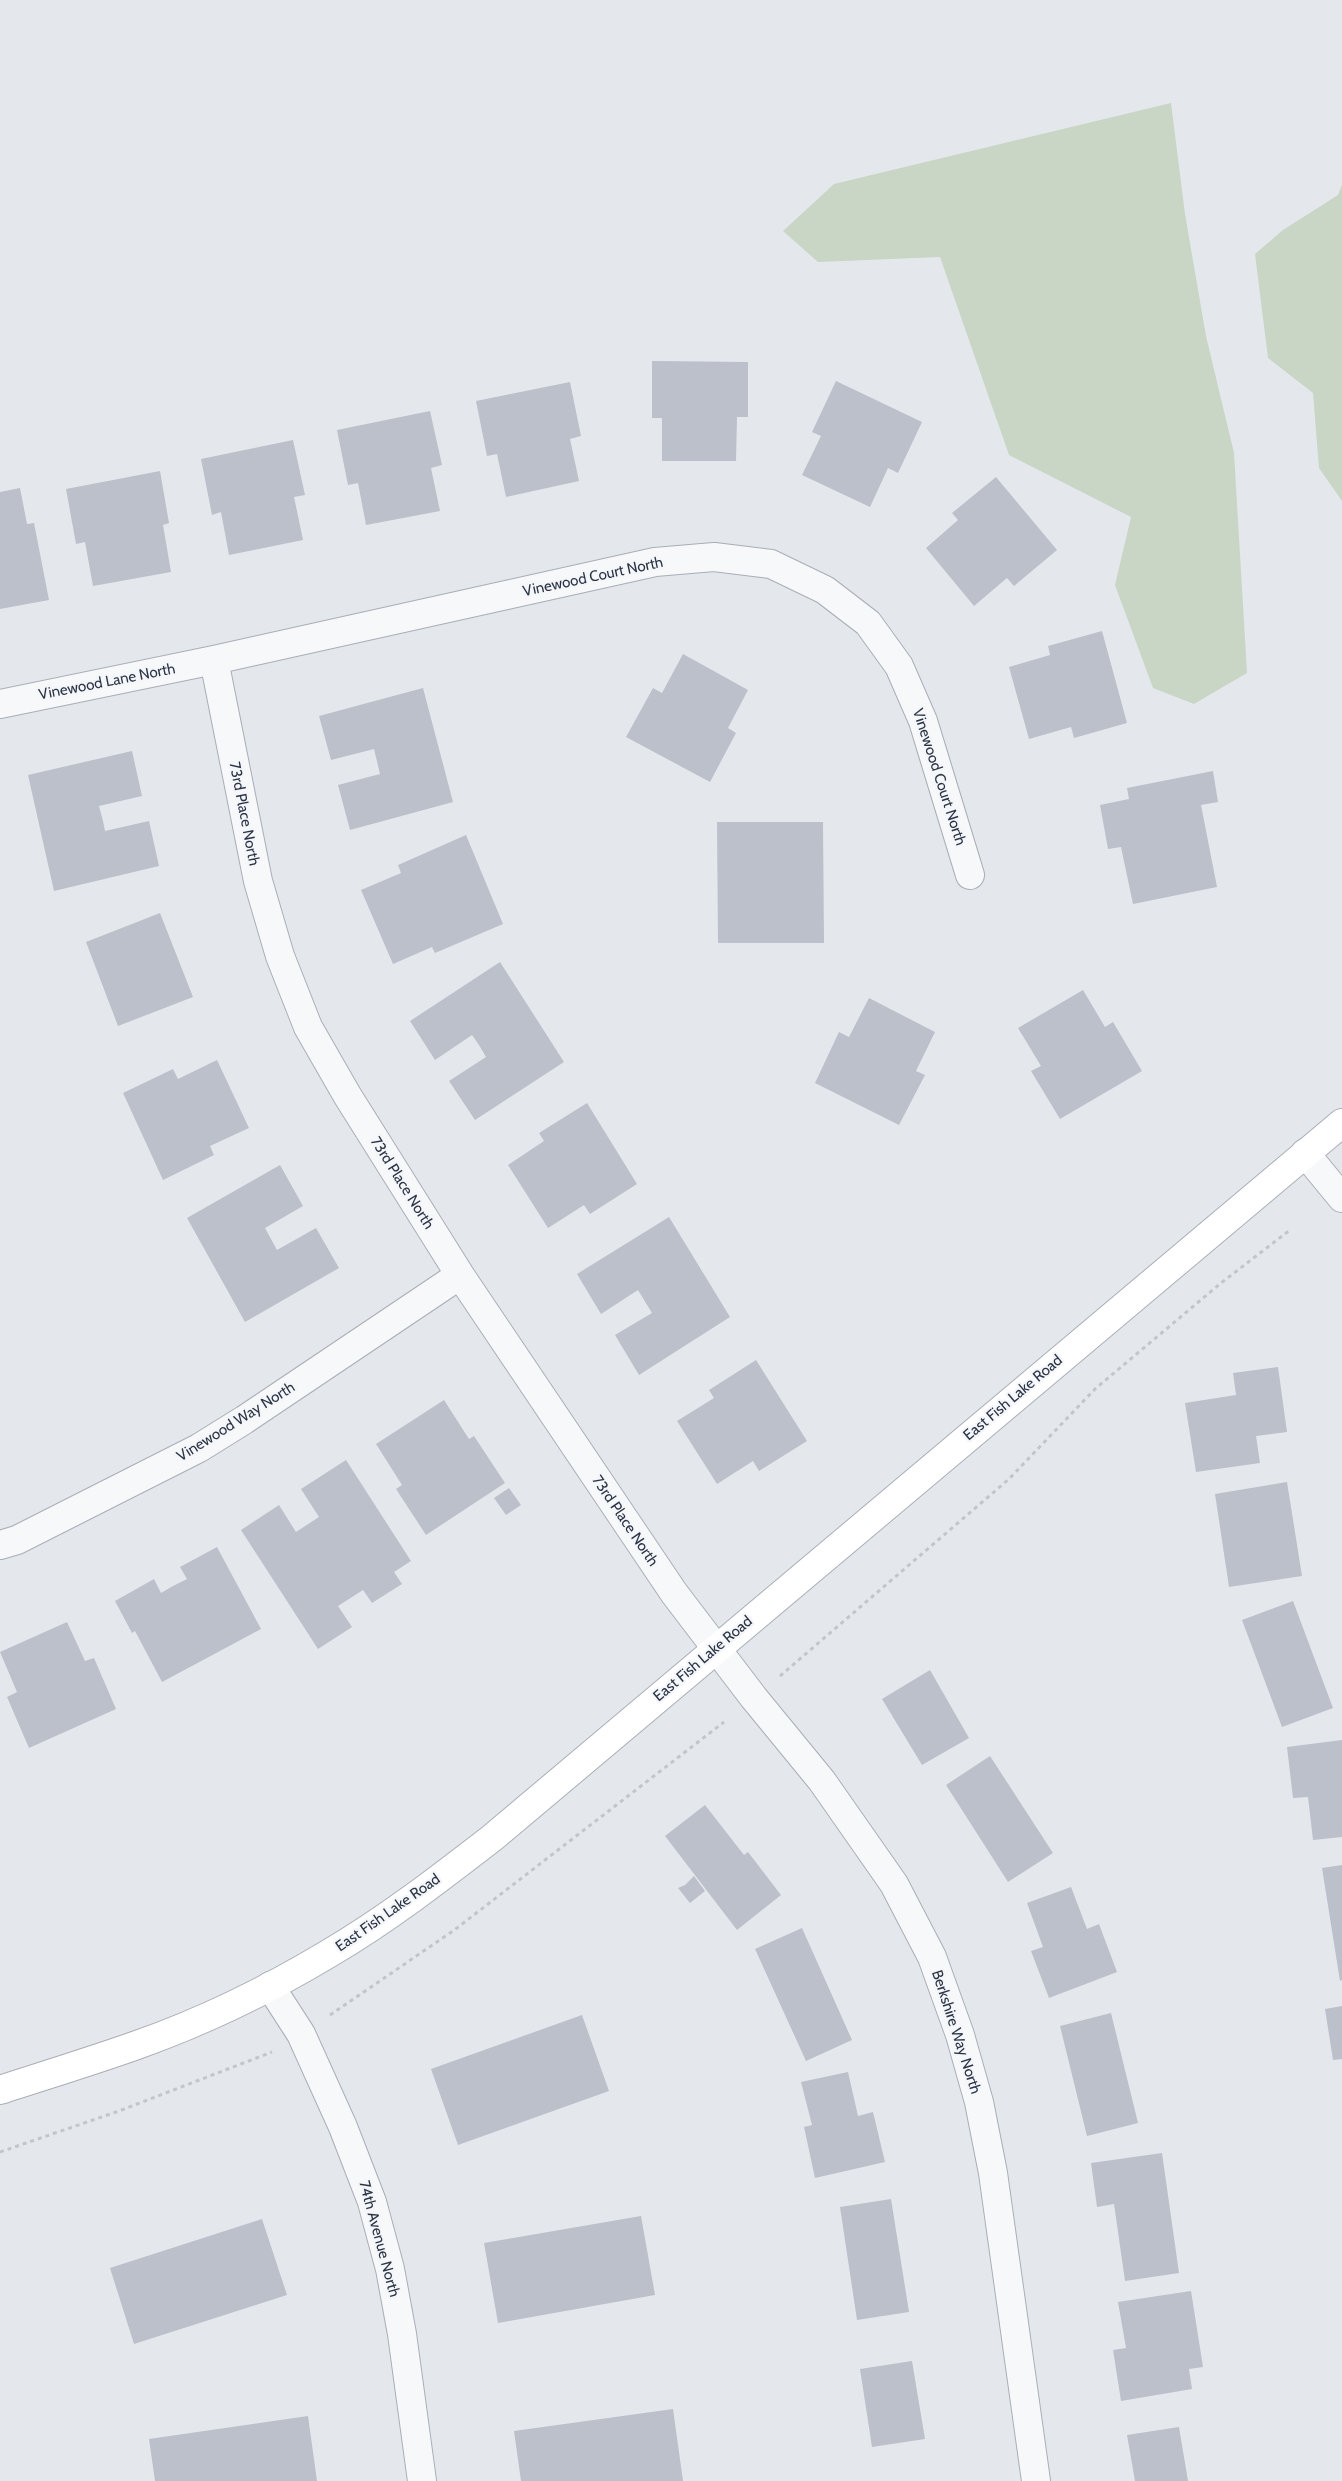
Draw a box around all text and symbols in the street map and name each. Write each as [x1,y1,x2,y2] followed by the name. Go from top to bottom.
[521,553,665,601] street label: Vinewood Court North
[37,660,177,704] street label: Vinewood Lane North
[908,706,970,848] street label: Vinewood Court North
[225,761,263,867] street label: 73rd Place North
[366,1134,438,1232] street label: 73rd Place North
[960,1351,1066,1445] street label: East Fish Lake Road
[174,1378,298,1466] street label: Vinewood Way North
[588,1472,662,1570] street label: 73rd Place North
[650,1612,756,1706] street label: East Fish Lake Road
[332,1870,444,1956] street label: East Fish Lake Road
[927,1968,985,2096] street label: Berkshire Way North
[355,2179,403,2299] street label: 74th Avenue North

